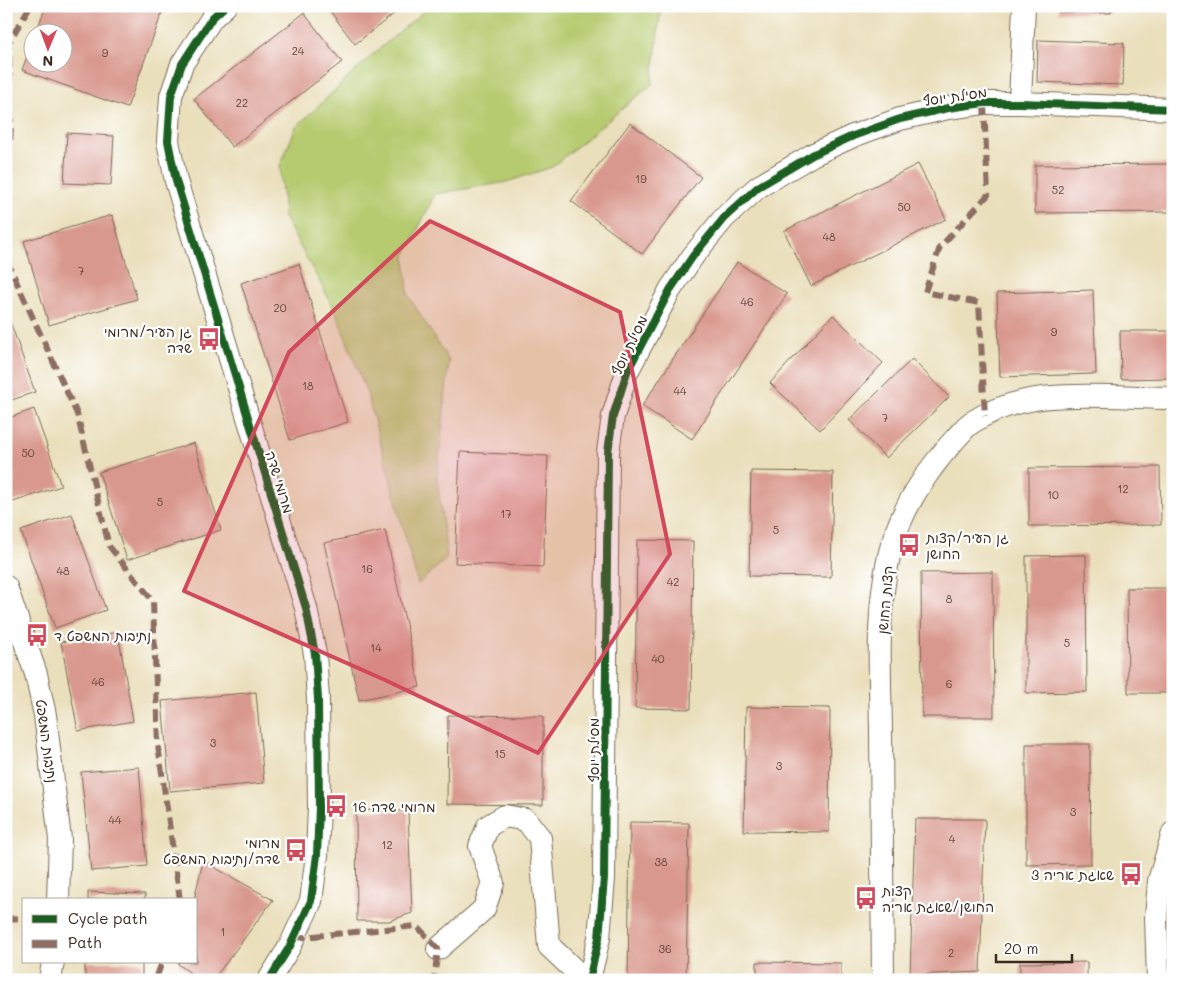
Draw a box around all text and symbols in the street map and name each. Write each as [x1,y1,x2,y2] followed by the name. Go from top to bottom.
[22,22,72,72] north arrow
[292,43,305,58] house number: 24
[102,45,109,60] house number: 9
[42,52,53,71] text: N
[922,82,988,110] street label: מסילת יוסף
[236,95,248,110] house number: 22
[635,171,647,186] house number: 19
[1052,182,1064,197] house number: 52
[897,199,911,214] house number: 50
[822,229,836,244] house number: 48
[78,263,84,278] house number: 7
[740,294,754,309] house number: 46
[274,300,287,315] house number: 20
[606,312,652,378] street label: מסילת יוסף
[104,322,192,357] place label: גן העיר/מרומי שדה
[1051,324,1058,339] house number: 9
[196,326,222,352] bus stop icon: גן העיר/מרומי שדה
[302,378,314,393] house number: 18
[674,383,687,398] house number: 44
[882,410,888,425] house number: 7
[21,445,35,460] house number: 50
[261,448,299,516] street label: מרומי שדה
[1117,481,1129,496] house number: 12
[1047,487,1059,502] house number: 10
[157,494,163,509] house number: 5
[500,506,512,521] house number: 17
[773,522,779,537] house number: 5
[925,528,1009,563] place label: גן העיר/קצות החושן
[896,532,922,558] bus stop icon: גן העיר/קצות החושן
[361,561,373,576] house number: 16
[56,563,70,578] house number: 48
[873,565,897,635] street label: קצות החושן
[667,574,679,589] house number: 42
[946,591,953,606] house number: 8
[24,622,50,648] bus stop icon: נתיבות המשפט ד
[54,626,151,645] place label: נתיבות המשפט ד
[1064,635,1070,650] house number: 5
[370,640,382,655] house number: 14
[651,651,665,666] house number: 40
[91,674,105,689] house number: 46
[946,676,952,691] house number: 6
[32,698,62,784] street label: נתיבות המשפט
[584,718,603,782] street label: מסילת יוסף
[210,735,217,750] house number: 3
[494,746,506,761] house number: 15
[776,758,783,773] house number: 3
[323,793,349,819] bus stop icon: מרומי שדה 16
[352,797,436,816] place label: מרומי שדה 16
[1070,804,1077,819] house number: 3
[109,812,122,827] house number: 44
[949,831,956,846] house number: 4
[163,833,280,868] place label: מרומי שדה/נתיבות המשפט
[283,837,309,863] bus stop icon: מרומי שדה/נתיבות המשפט
[381,837,393,852] house number: 12
[654,854,668,869] house number: 38
[1118,861,1144,887] bus stop icon: שאגת אריה 3
[1031,865,1114,884] place label: שאגת אריה 3
[881,881,994,916] place label: קצות החושן/שאגת אריה
[853,885,879,911] bus stop icon: קצות החושן/שאגת אריה
[22,898,198,964] legend
[68,908,147,928] text: Cycle path
[221,924,225,939] house number: 1
[996,931,1073,963] scale bar
[68,932,102,952] text: Path
[1004,938,1038,958] text: 20 m
[658,941,672,956] house number: 36
[948,945,954,960] house number: 2

